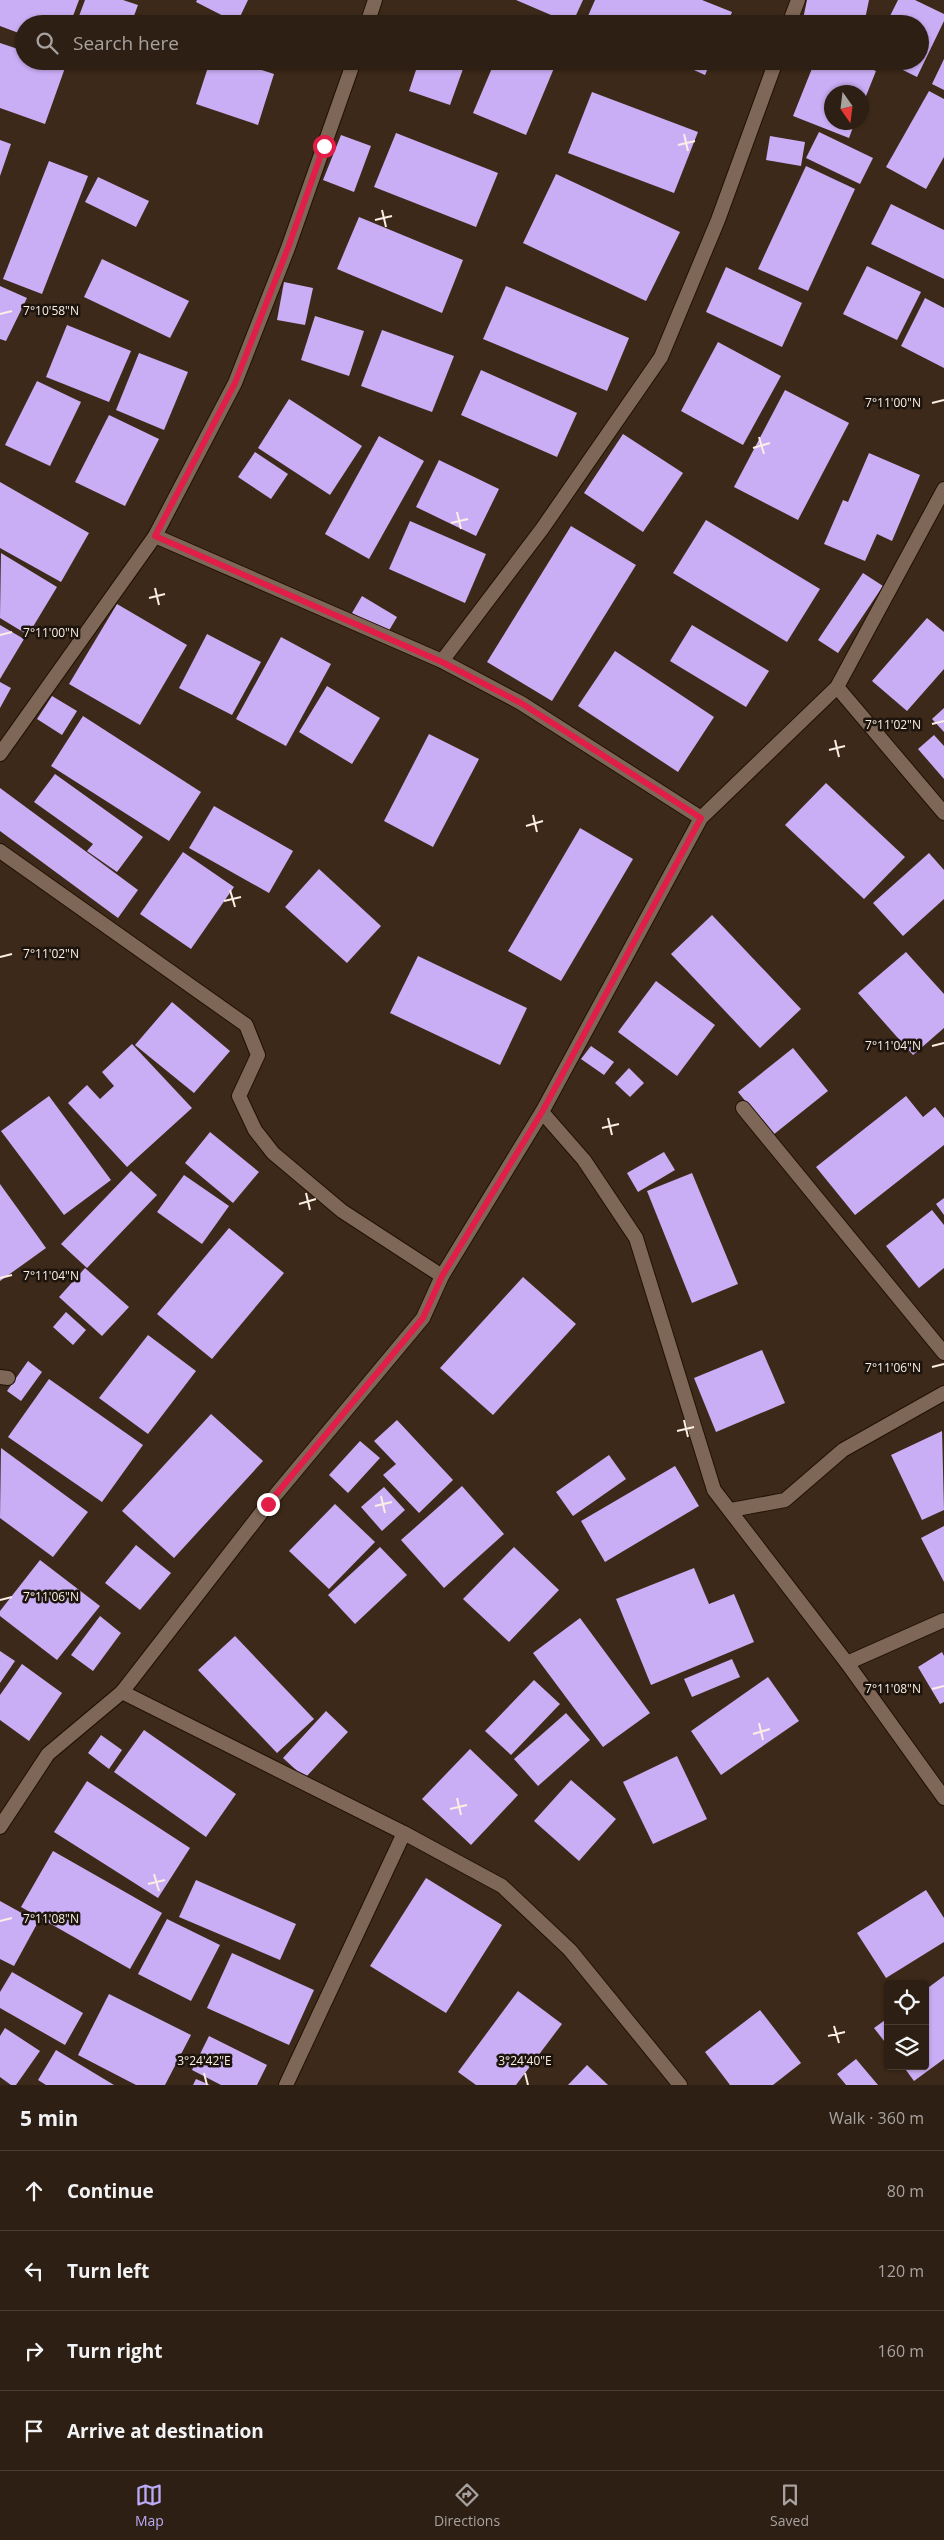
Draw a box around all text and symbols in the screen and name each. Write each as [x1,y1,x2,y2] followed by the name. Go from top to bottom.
[15,15,929,70] search box
[33,29,61,57] icon: search
[73,30,179,56] text: Search here
[824,85,869,130] north arrow
[313,135,336,158] route start
[23,302,79,319] text: 7°10'58"N
[865,394,921,411] text: 7°11'00"N
[23,624,79,641] text: 7°11'00"N
[865,716,921,733] text: 7°11'02"N
[23,945,79,962] text: 7°11'02"N
[865,1037,921,1054] text: 7°11'04"N
[23,1267,79,1284] text: 7°11'04"N
[865,1359,921,1376] text: 7°11'06"N
[257,1493,280,1516] route end
[23,1588,79,1605] text: 7°11'06"N
[865,1680,921,1697] text: 7°11'08"N
[23,1910,79,1927] text: 7°11'08"N
[884,1980,929,2070] map controls
[884,1980,929,2025] button: locate
[884,2025,929,2070] button: layers
[177,2052,231,2069] text: 3°24'42"E
[498,2052,552,2069] text: 3°24'40"E
[20,2104,78,2132] text: 5 min
[829,2107,924,2129] text: Walk · 360 m
[20,2177,48,2205] icon: ahead
[67,2178,154,2204] text: Continue
[887,2180,924,2202] text: 80 m
[20,2257,48,2285] icon: left
[67,2258,149,2284] text: Turn left
[878,2260,924,2282] text: 120 m
[20,2337,48,2365] icon: right
[67,2338,162,2364] text: Turn right
[878,2340,924,2362] text: 160 m
[20,2417,48,2445] icon: arrive
[67,2418,264,2444] text: Arrive at destination
[135,2481,164,2530] tab: Map
[434,2481,500,2530] tab: Directions
[770,2481,809,2530] tab: Saved

